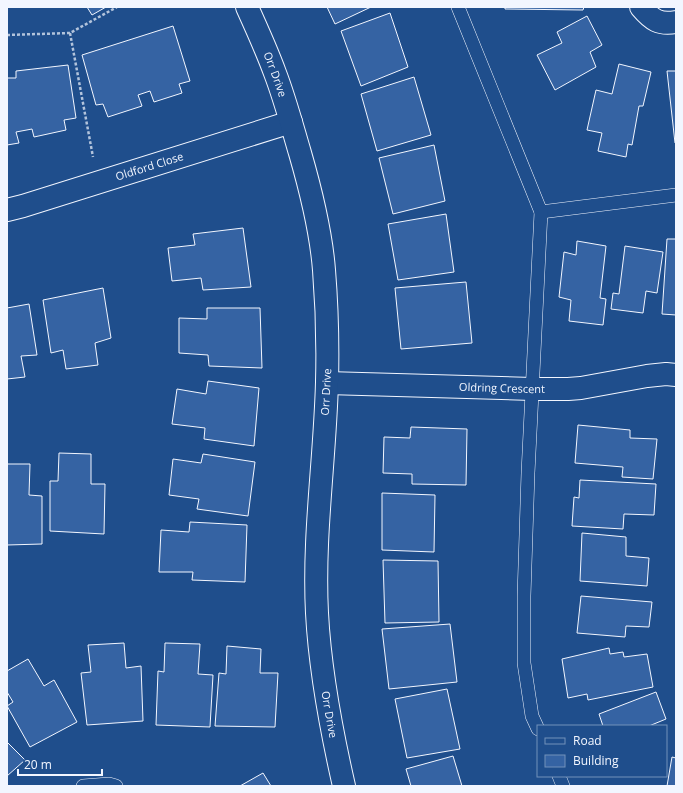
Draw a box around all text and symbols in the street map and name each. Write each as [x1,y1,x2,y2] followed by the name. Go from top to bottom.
[260,49,291,99] street label: Orr Drive
[114,148,185,184] street label: Oldford Close
[317,368,334,416] street label: Orr Drive
[459,379,545,396] street label: Oldring Crescent
[318,690,342,739] street label: Orr Drive
[537,725,667,777] legend
[573,732,602,749] text: Road
[18,751,102,777] scale bar
[573,752,619,769] text: Building
[24,756,52,773] text: 20 m

